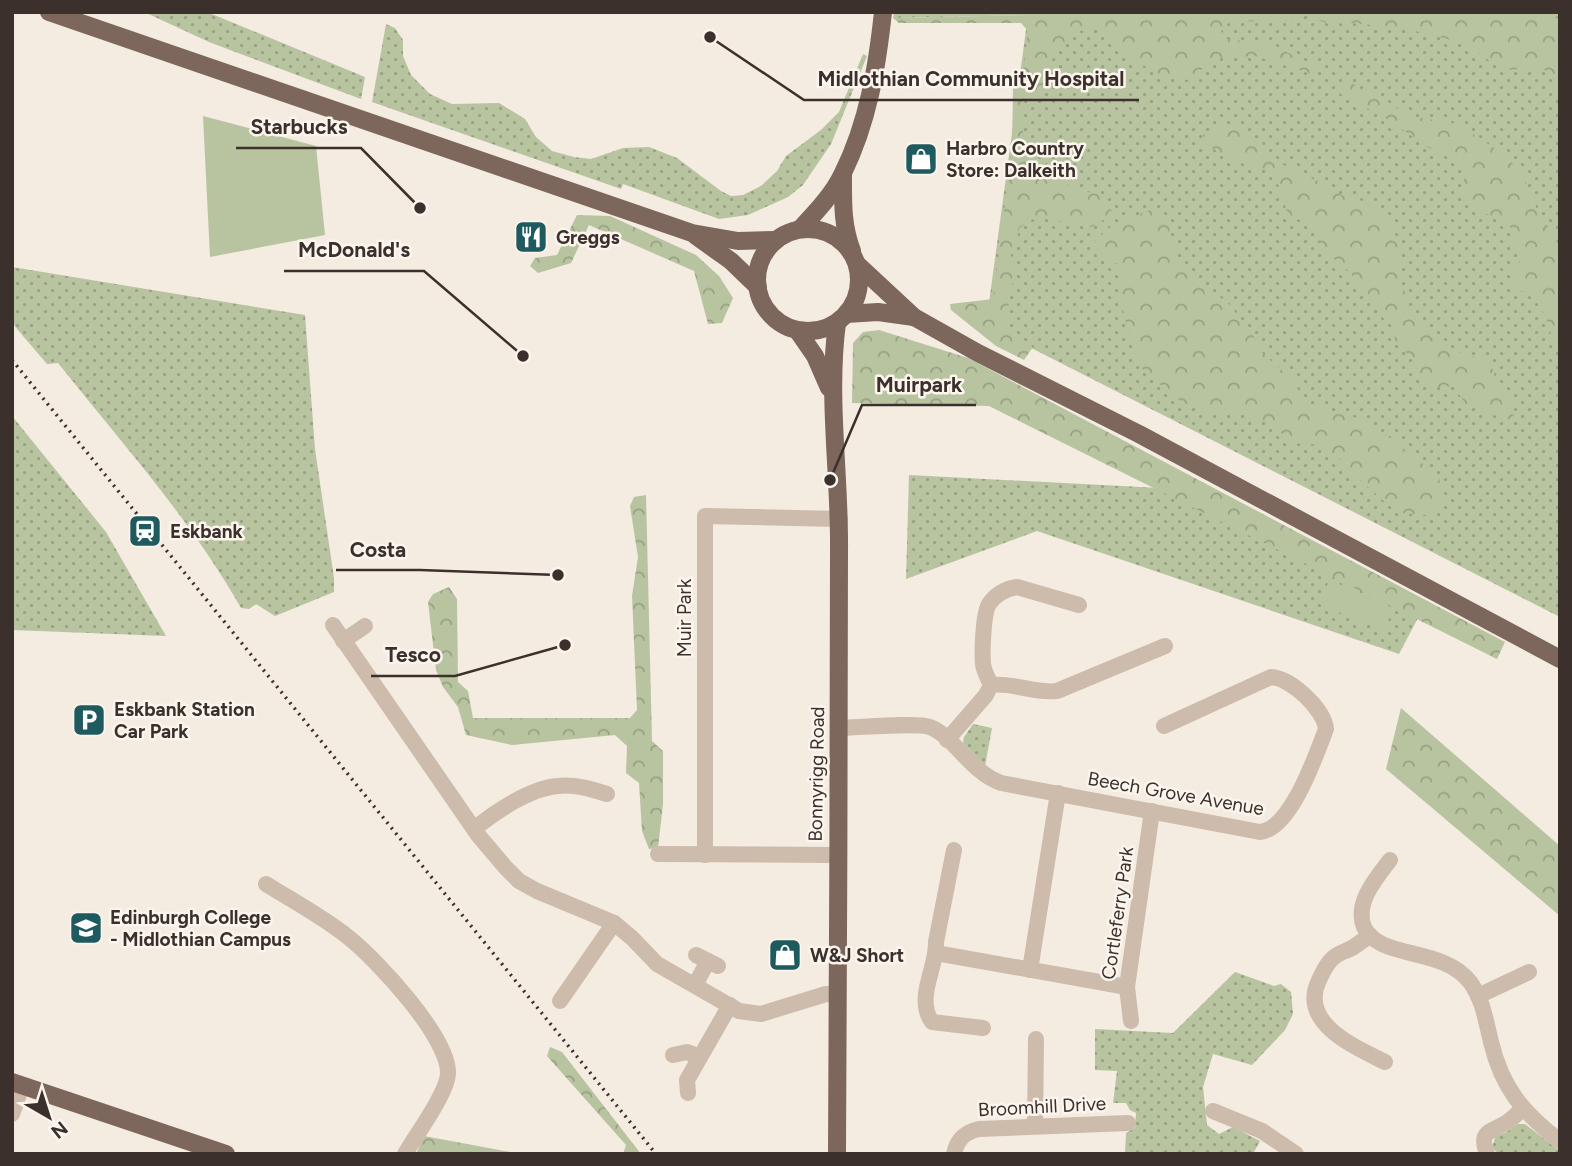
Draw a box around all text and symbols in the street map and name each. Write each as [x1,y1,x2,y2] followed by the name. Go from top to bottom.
[804,58,1139,100] callout: Midlothian Community Hospital
[818,66,1124,91] text: Midlothian Community Hospital
[236,106,361,148] callout: Starbucks
[250,114,348,139] text: Starbucks
[946,137,1084,182] place label: Harbro Country Store: Dalkeith
[902,140,940,178] shop icon: Harbro Country Store: Dalkeith
[512,218,550,256] restaurant icon: Greggs
[556,226,620,249] place label: Greggs
[284,229,424,271] callout: McDonald's
[298,237,410,262] text: McDonald's
[862,363,976,405] callout: Muirpark
[876,372,963,397] text: Muirpark
[126,512,164,550] station icon: Eskbank
[170,520,244,543] place label: Eskbank
[336,528,420,570] callout: Costa
[350,537,406,562] text: Costa
[673,578,696,657] street label: Muir Park
[371,634,455,676] callout: Tesco
[385,642,441,667] text: Tesco
[114,698,255,743] place label: Eskbank Station Car Park
[70,701,108,739] parking icon: Eskbank Station Car Park
[804,706,829,842] street label: Bonnyrigg Road
[1086,767,1266,820] street label: Beech Grove Avenue
[1097,844,1138,981] street label: Cortleferry Park
[110,906,291,951] place label: Edinburgh College - Midlothian Campus
[67,909,105,947] school or university icon: Edinburgh College - Midlothian Campus
[766,936,804,974] shop icon: W&J Short
[810,944,905,967] place label: W&J Short
[14,1082,84,1152] north arrow
[977,1092,1107,1121] street label: Broomhill Drive
[46,1116,72,1143] text: N

